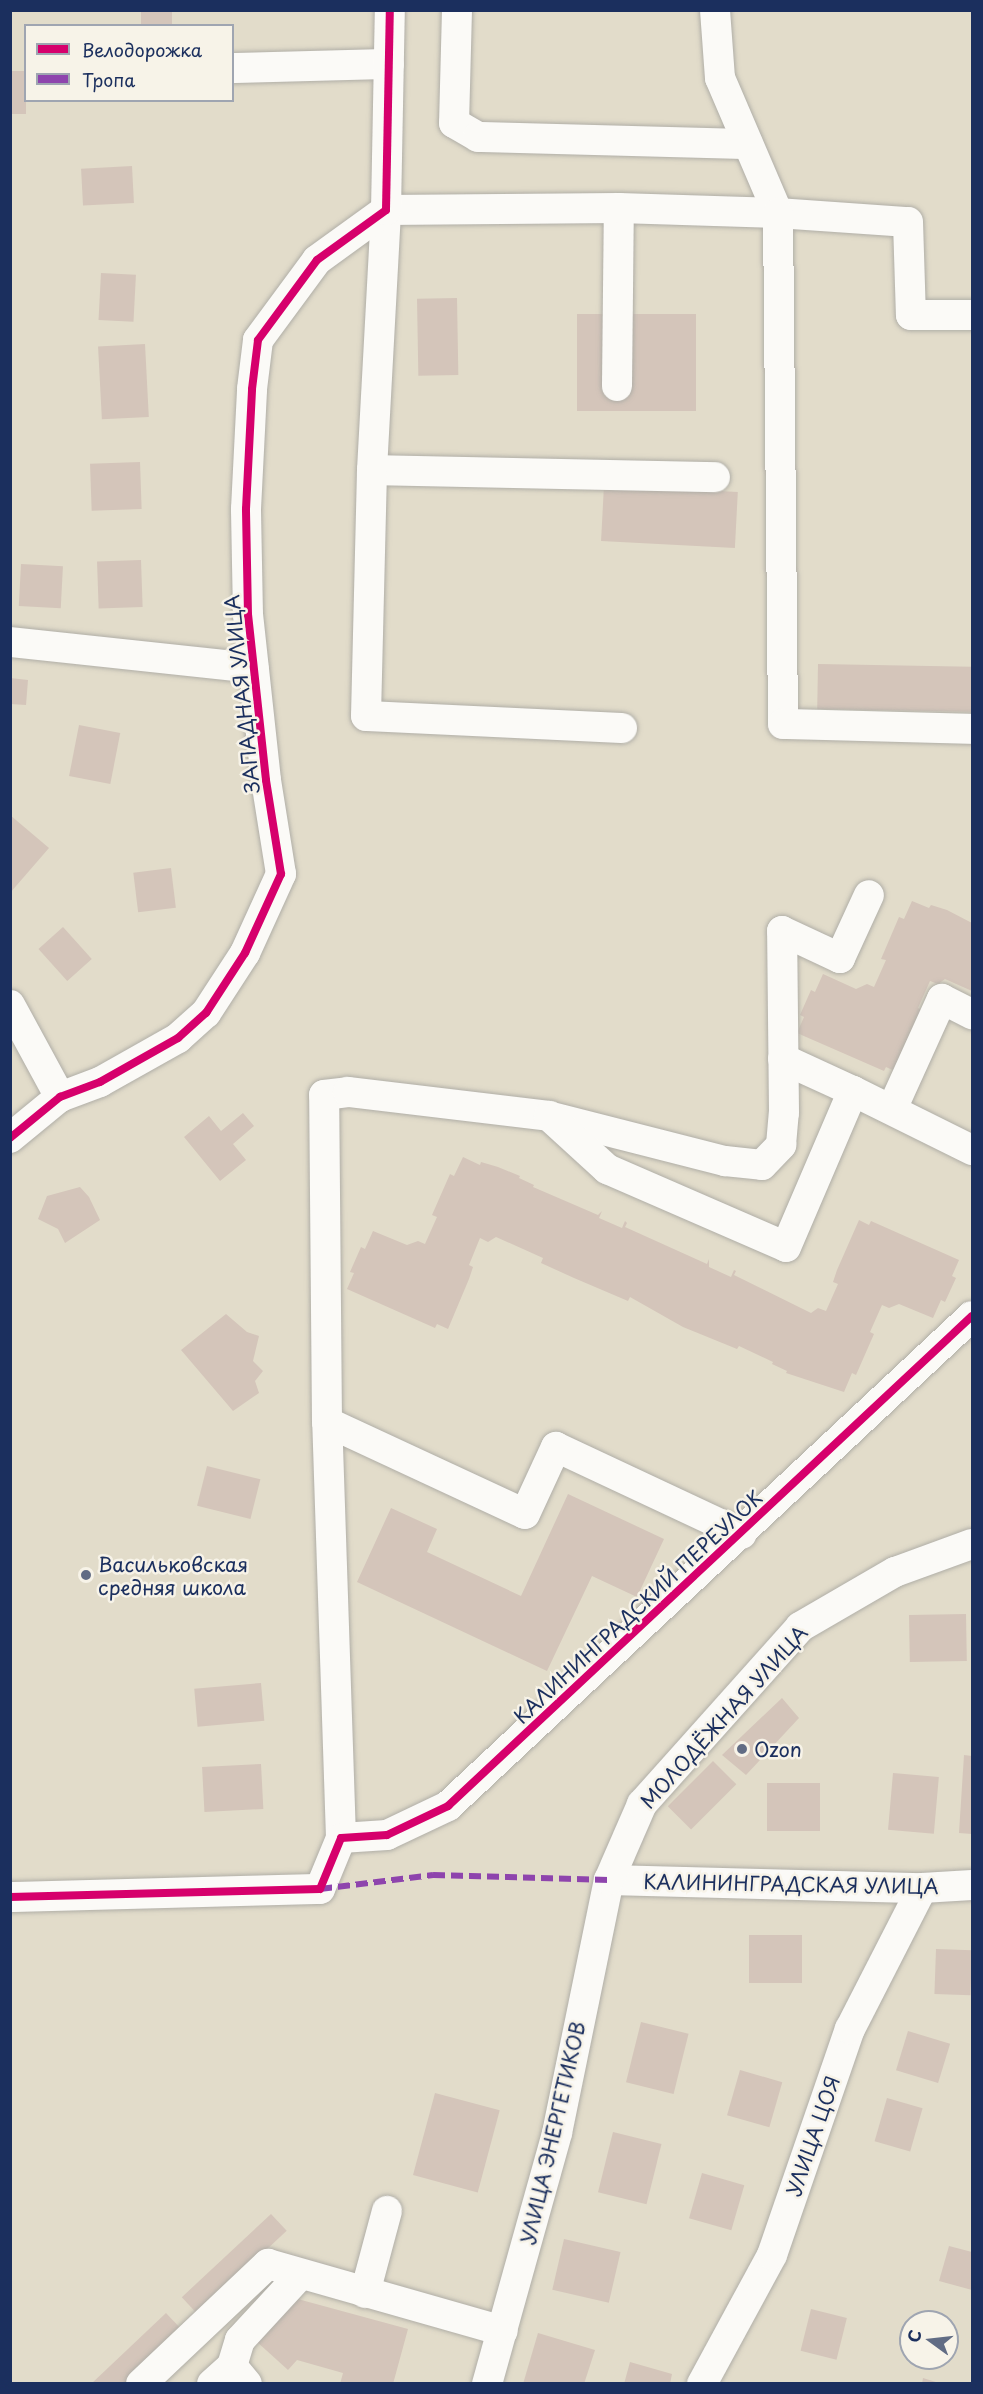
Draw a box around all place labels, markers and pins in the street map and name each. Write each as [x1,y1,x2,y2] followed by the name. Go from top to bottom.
[98,1552,248,1599] place label: Васильковская средняя школа
[79,1568,93,1582] marker: Васильковская средняя школа
[754,1737,802,1761] place label: Ozon
[735,1742,749,1756] marker: Ozon

